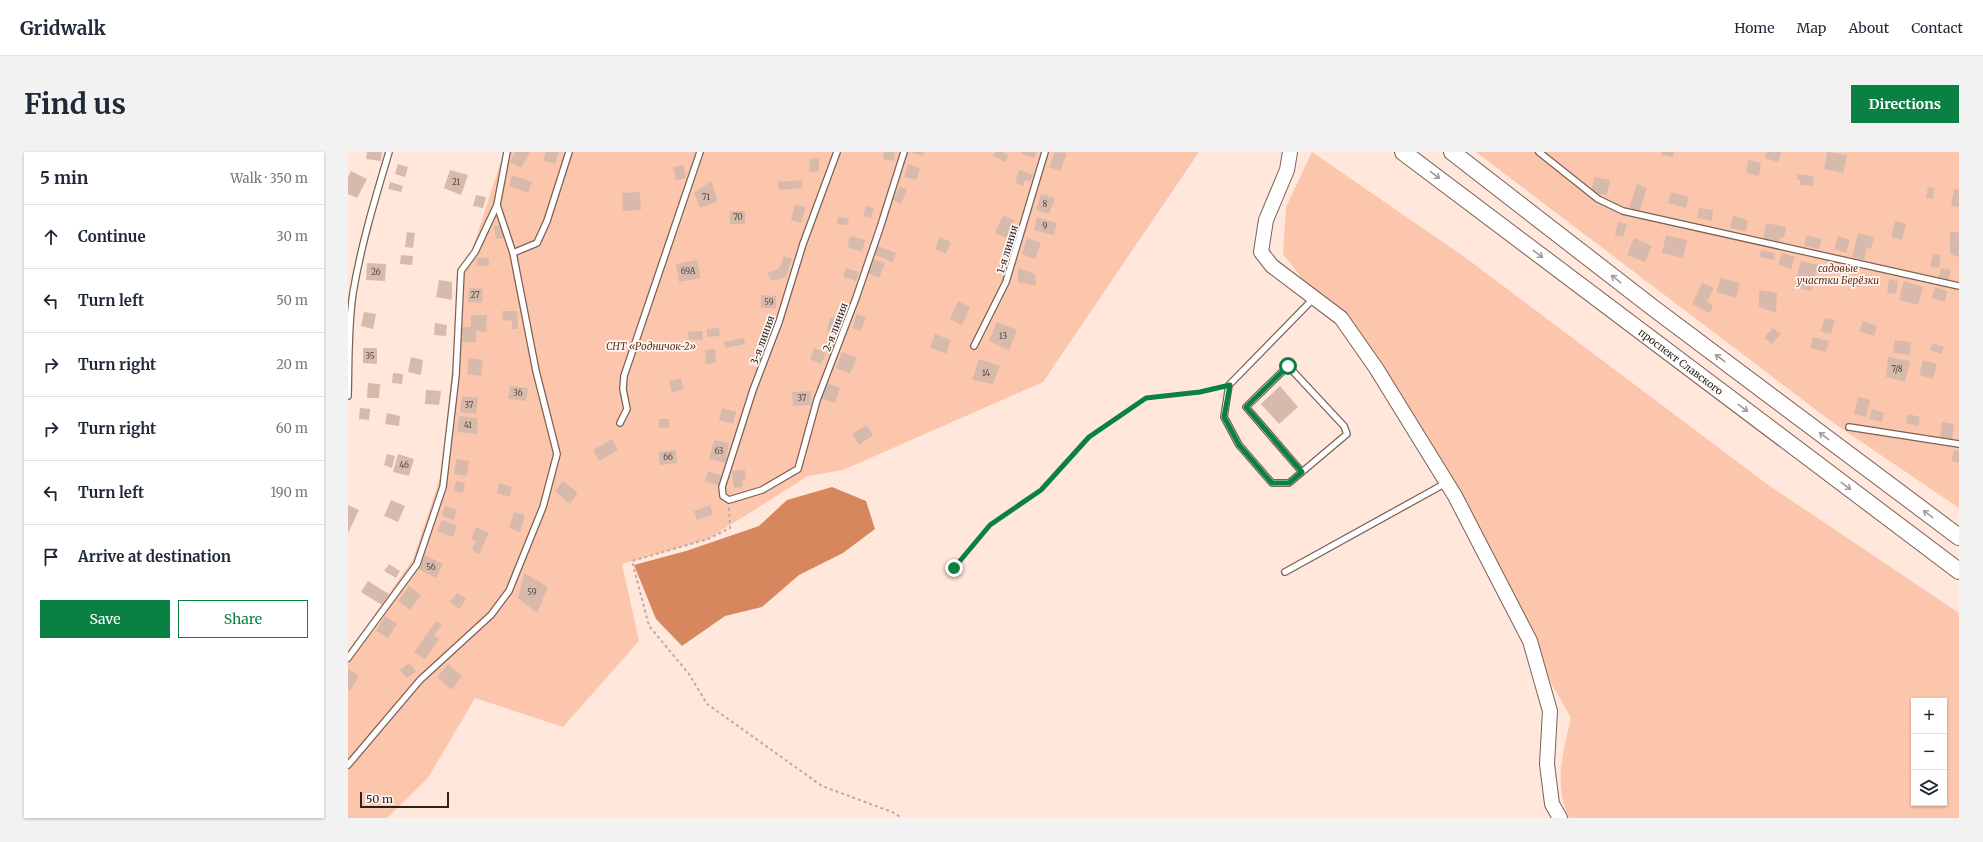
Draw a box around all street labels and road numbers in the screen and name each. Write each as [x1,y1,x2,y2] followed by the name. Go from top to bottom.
[994,223,1021,275] street label: 1-я линия
[820,301,851,353] street label: 2-я линия
[748,314,777,367] street label: 3-я линия
[1636,326,1726,398] street label: проспект Славского

